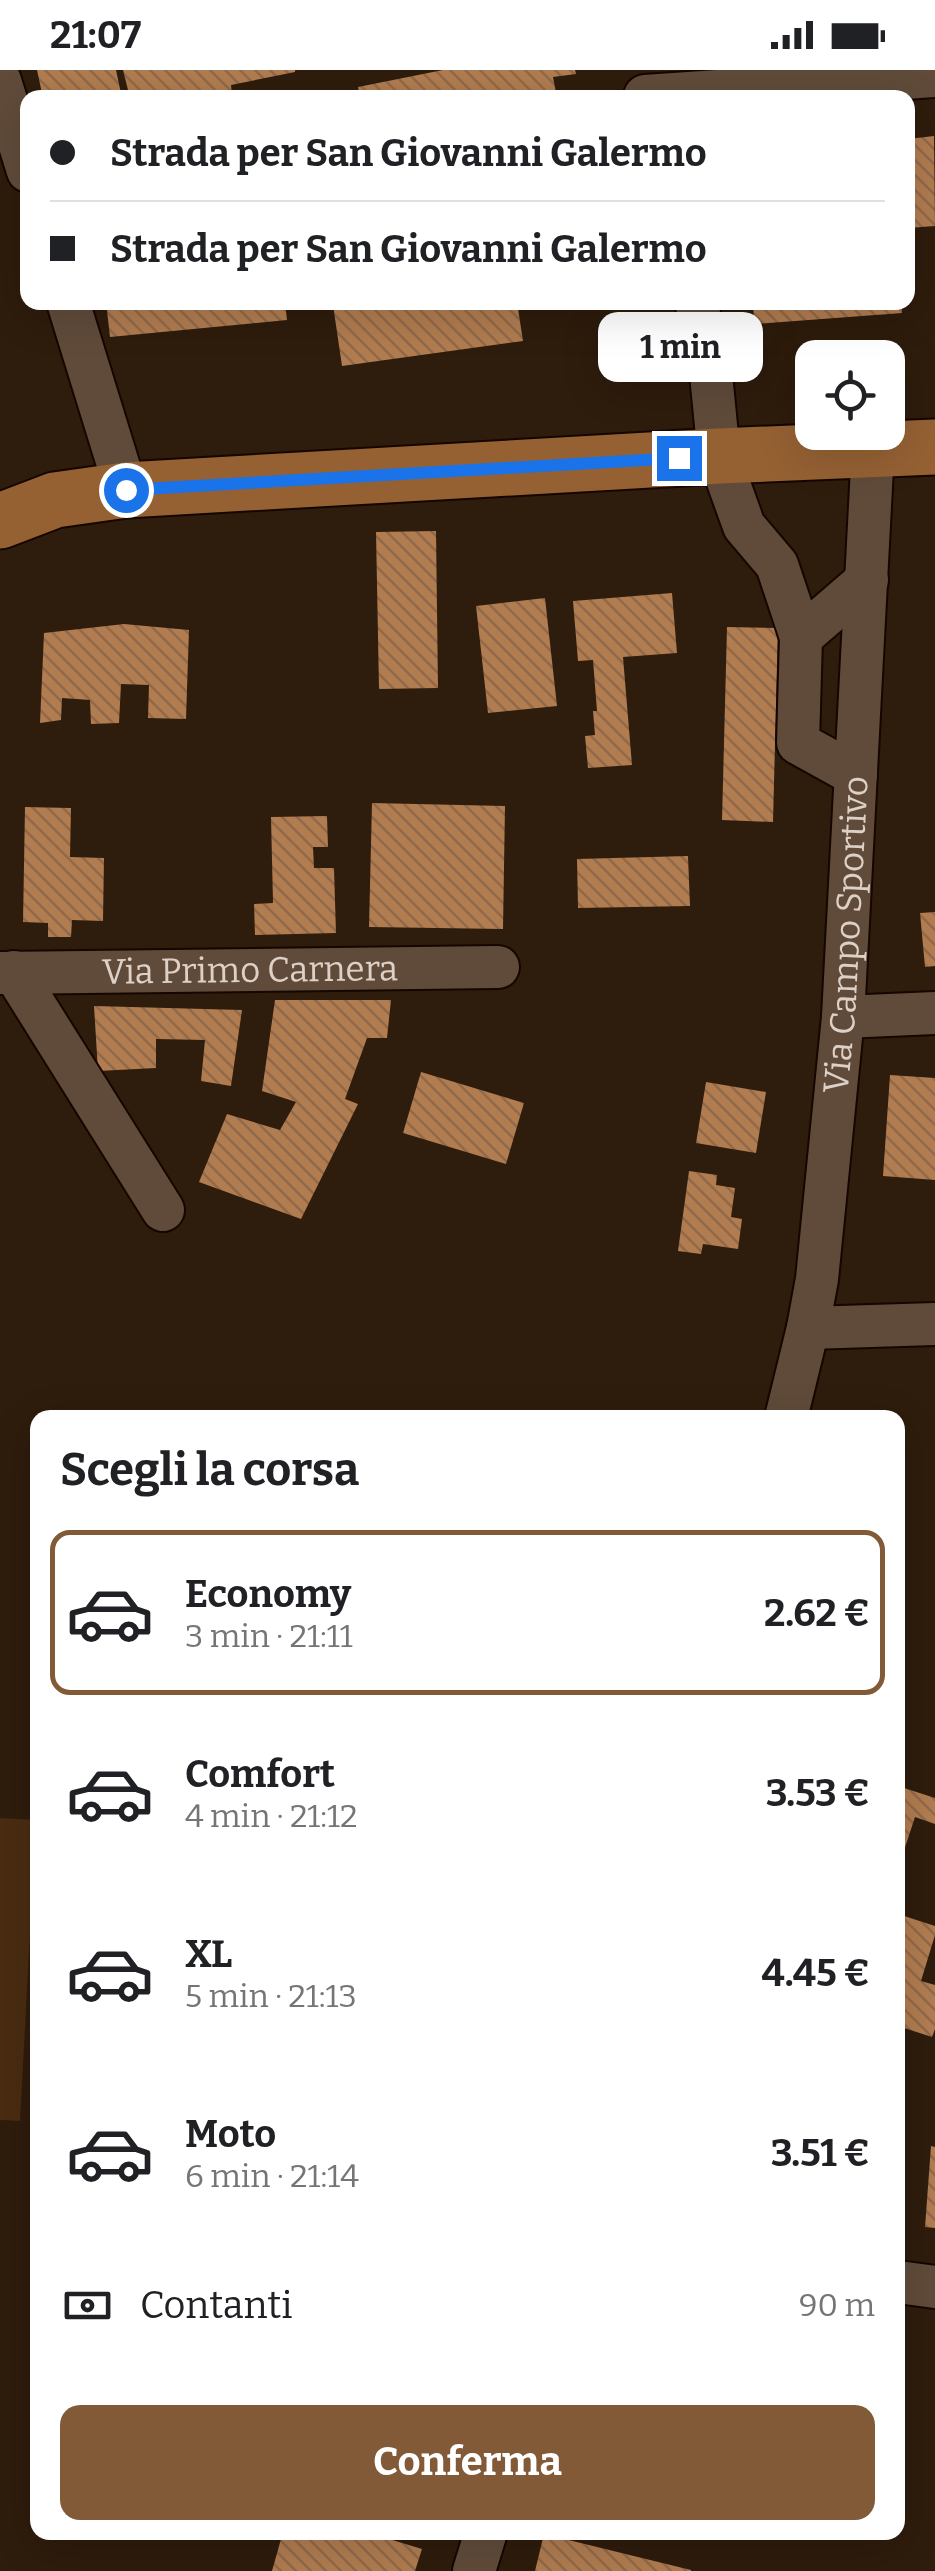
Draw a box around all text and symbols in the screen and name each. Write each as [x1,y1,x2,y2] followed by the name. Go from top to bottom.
[50,12,141,58] text: 21:07
[110,130,707,176] text: Strada per San Giovanni Galermo
[110,226,707,272] text: Strada per San Giovanni Galermo
[596,313,762,383] callout: 1 min
[640,328,721,366] text: 1 min
[795,340,905,450] map controls
[795,340,905,450] button: locate
[657,436,702,481] route end
[104,468,149,513] route start
[815,775,877,1095] street label: Via Campo Sportivo
[102,947,398,993] street label: Via Primo Carnera
[60,1443,359,1497] text: Scegli la corsa
[65,1568,155,1658] icon: car
[185,1571,351,1617] text: Economy
[764,1590,870,1636] text: 2.62 €
[185,1617,353,1655] text: 3 min · 21:11
[65,1748,155,1838] icon: car
[185,1751,335,1797] text: Comfort
[766,1770,870,1816] text: 3.53 €
[185,1797,358,1835] text: 4 min · 21:12
[65,1928,155,2018] icon: car
[185,1931,232,1977] text: XL
[762,1950,870,1996] text: 4.45 €
[185,1977,357,2015] text: 5 min · 21:13
[65,2108,155,2198] icon: car
[185,2111,276,2157] text: Moto
[771,2130,870,2176] text: 3.51 €
[185,2157,359,2195] text: 6 min · 21:14
[60,2278,115,2333] icon: cash
[140,2282,293,2328] text: Contanti
[799,2286,875,2324] text: 90 m
[60,2405,875,2520] button: Conferma

